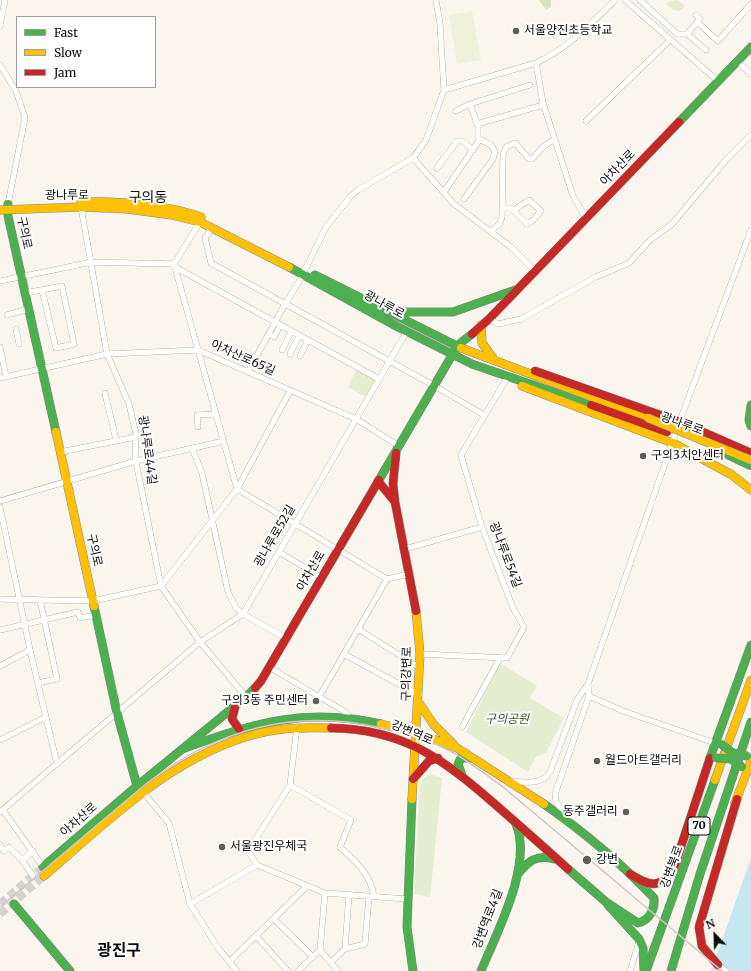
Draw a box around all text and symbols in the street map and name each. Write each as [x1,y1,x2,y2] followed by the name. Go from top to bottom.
[16,16,156,88] legend
[524,24,612,38] place label: 서울양진초등학교
[54,25,78,40] text: Fast
[511,26,521,36] marker: 서울양진초등학교
[54,45,82,60] text: Slow
[54,65,76,80] text: Jam
[597,147,639,189] street label: 아차산로
[45,189,89,203] street label: 광나루로
[129,190,167,206] district label: 구의동
[14,215,34,251] street label: 구의로
[361,288,407,322] street label: 광나루로
[209,337,277,379] street label: 아차산로65길
[659,410,705,438] street label: 광나루로
[135,414,159,486] street label: 광나루로44길
[651,449,724,463] place label: 구의3치안센터
[638,451,648,461] marker: 구의3치안센터
[252,503,298,569] street label: 광나루로52길
[486,520,524,590] street label: 광나루로54길
[83,532,105,568] street label: 구의로
[294,548,328,594] street label: 아차산로
[399,646,415,702] street label: 구의강변로
[221,694,308,708] place label: 구의3동 주민센터
[311,696,321,706] marker: 구의3동 주민센터
[485,713,529,727] park label: 구의공원
[389,718,435,748] street label: 강변역로
[605,754,682,768] place label: 월드아트갤러리
[592,756,602,766] marker: 월드아트갤러리
[58,800,100,840] street label: 아차산로
[563,805,618,819] place label: 동주갤러리
[621,807,631,817] marker: 동주갤러리
[688,817,710,835] road number: 70
[230,840,307,854] place label: 서울광진우체국
[217,842,227,852] marker: 서울광진우체국
[658,844,686,890] street label: 강변북로
[596,853,618,867] place label: 강변
[581,854,593,866] marker: 강변
[470,887,506,951] street label: 강변역로4길
[695,915,735,955] north arrow
[704,916,717,932] text: N
[97,941,141,961] district label: 광진구

